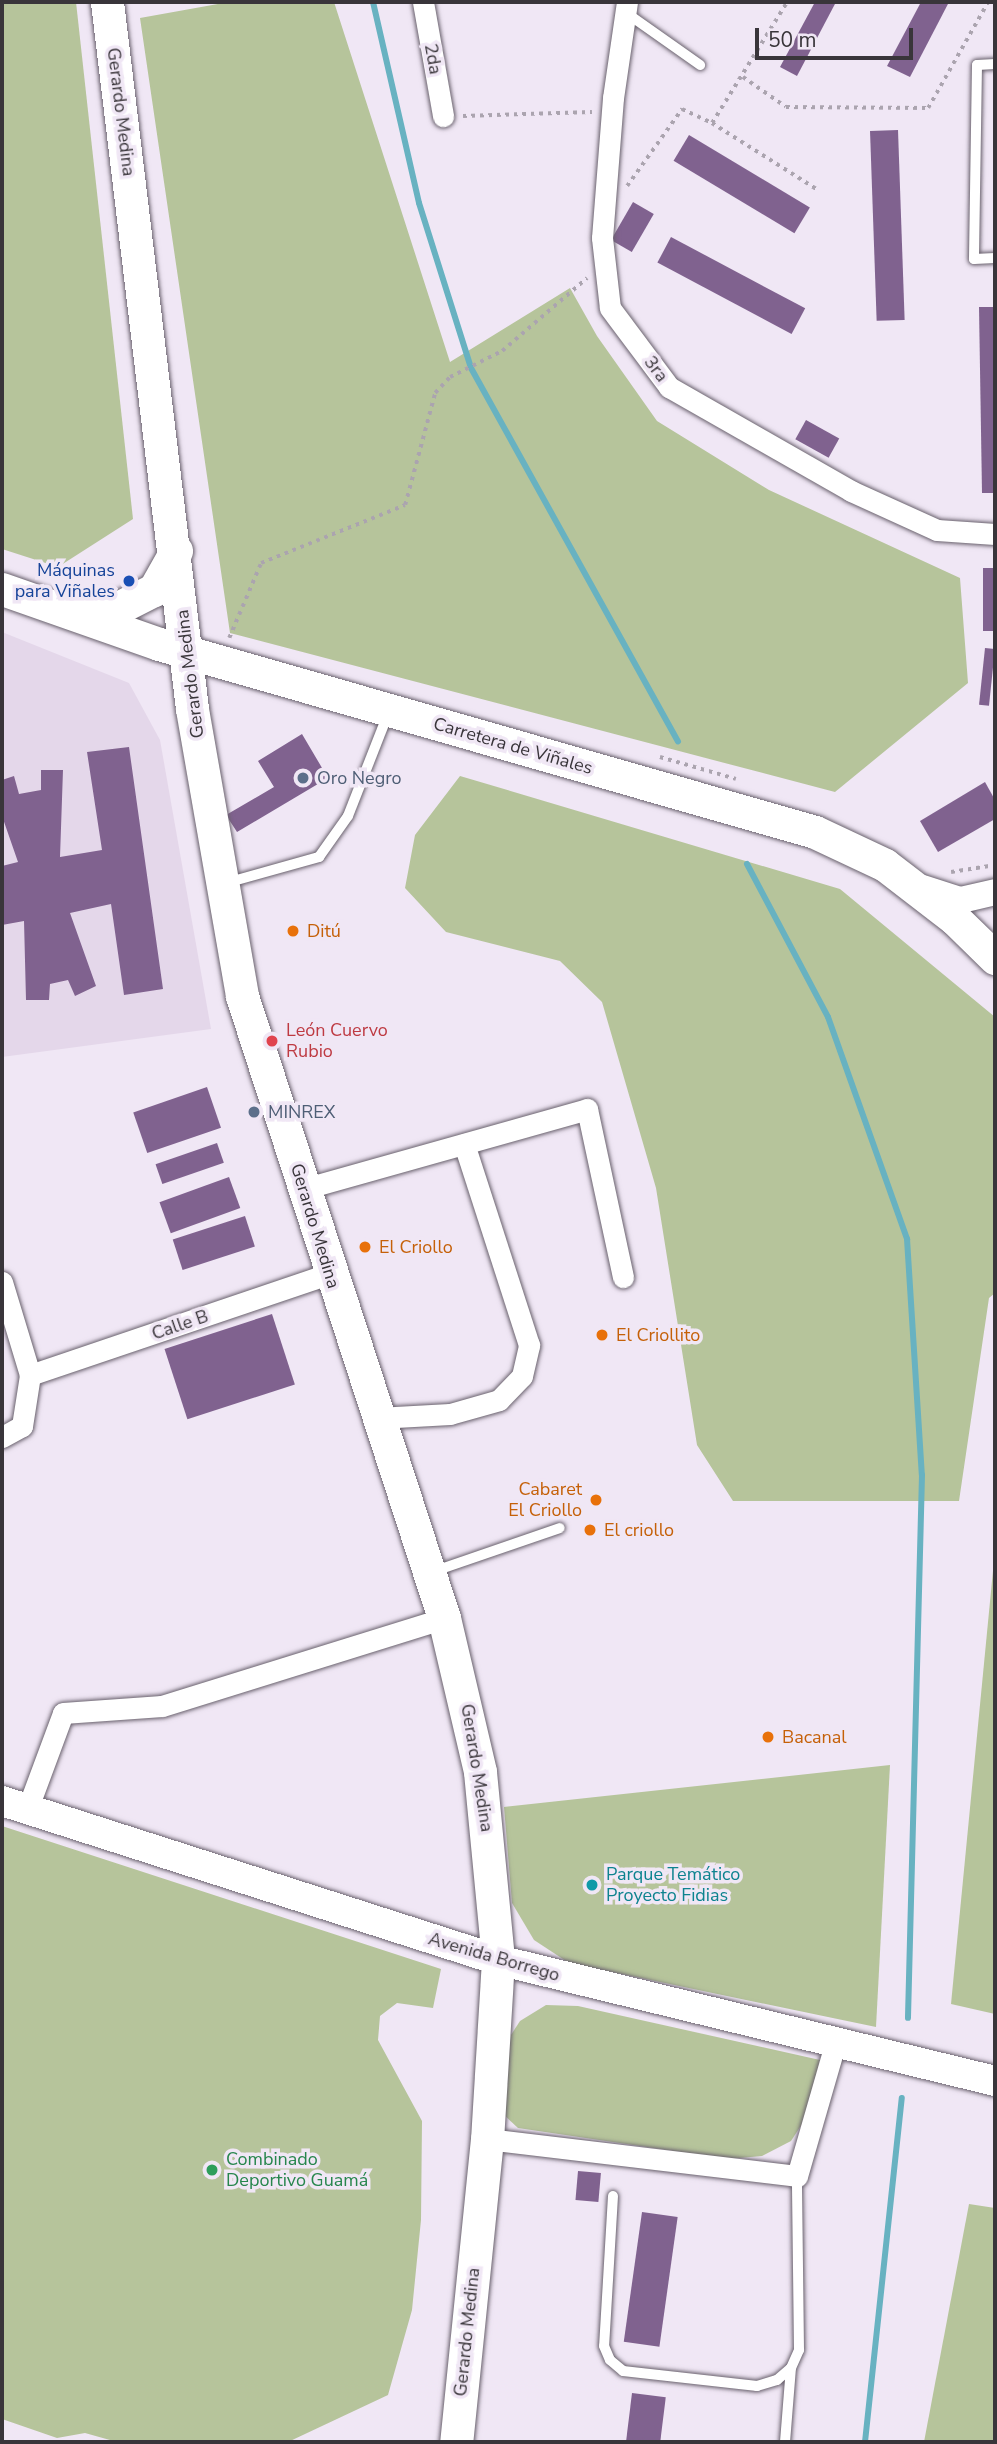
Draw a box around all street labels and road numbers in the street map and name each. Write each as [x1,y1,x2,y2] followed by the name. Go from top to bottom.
[420,42,446,76] street label: 2da
[102,46,140,178] street label: Gerardo Medina
[639,352,673,386] street label: 3ra
[171,608,209,740] street label: Gerardo Medina
[431,713,595,779] street label: Carretera de Viñales
[286,1161,344,1291] street label: Gerardo Medina
[149,1305,211,1345] street label: Calle B
[456,1702,498,1834] street label: Gerardo Medina
[426,1928,562,1986] street label: Avenida Borrego
[449,2267,485,2397] street label: Gerardo Medina

